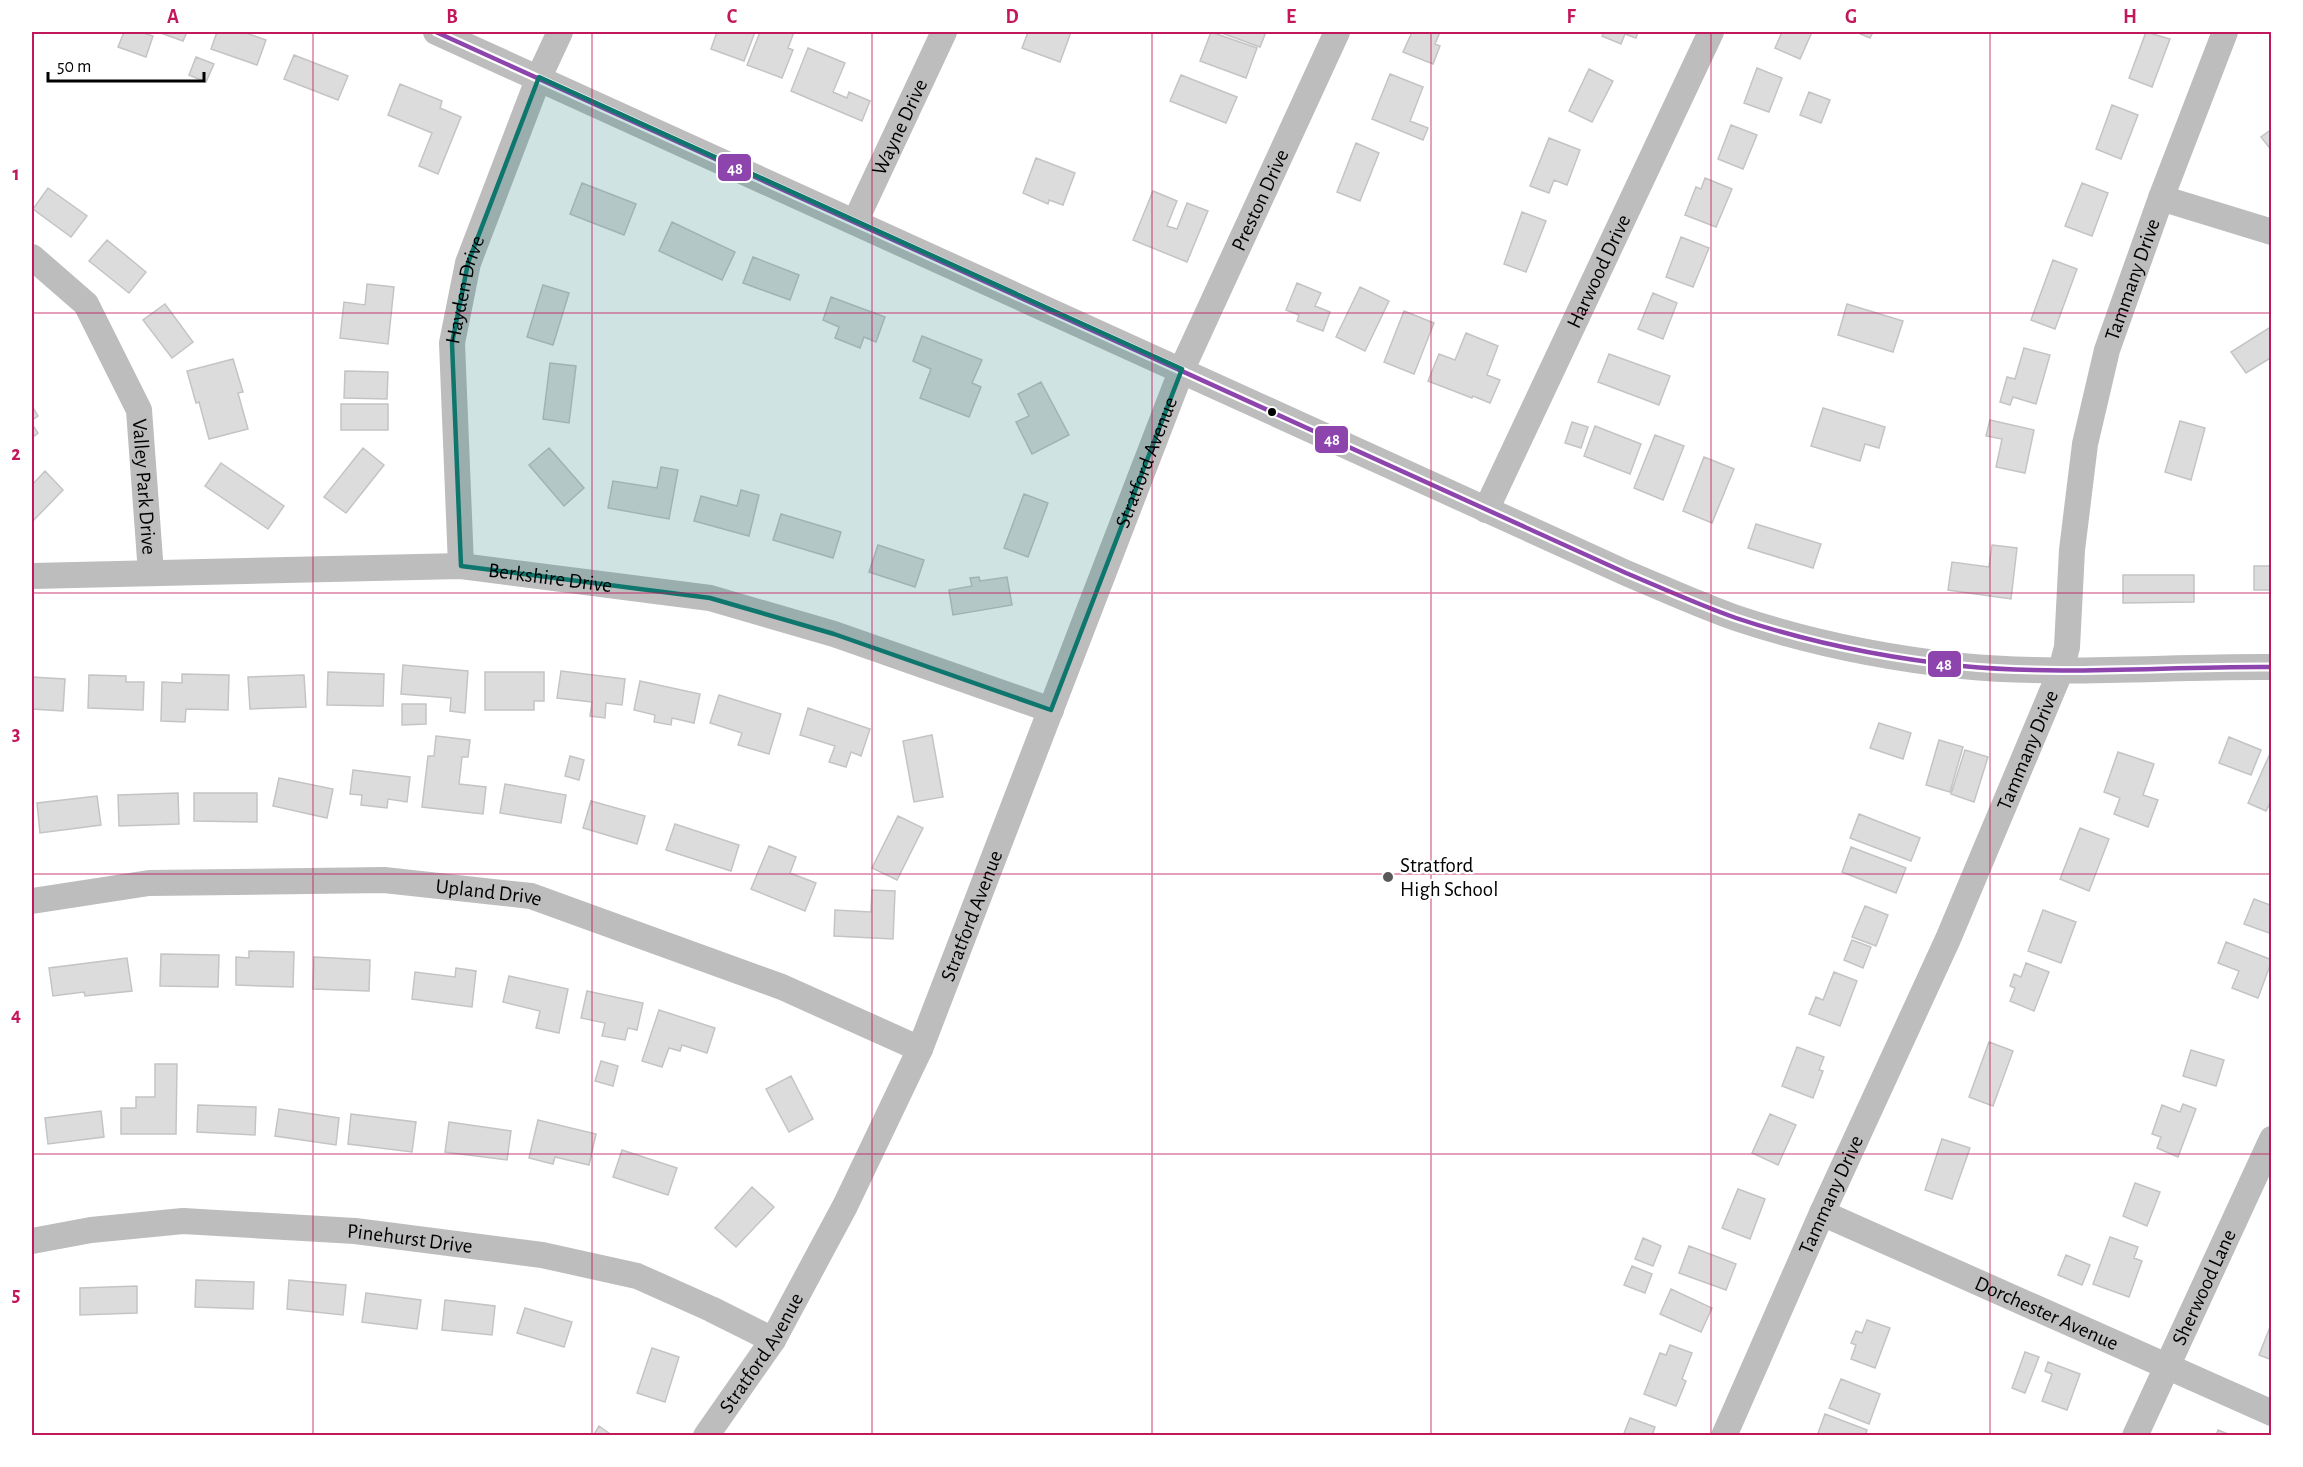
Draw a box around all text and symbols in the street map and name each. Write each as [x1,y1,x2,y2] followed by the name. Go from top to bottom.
[167,7,179,27] text: A
[446,7,458,27] text: B
[727,7,738,27] text: C
[1005,7,1019,27] text: D
[1286,7,1296,27] text: E
[1566,7,1576,27] text: F
[1845,7,1857,27] text: G
[2123,7,2137,27] text: H
[48,45,204,83] scale bar
[57,58,91,76] text: 50 m
[868,75,931,178] street label: Wayne Drive
[1227,146,1292,254] street label: Preston Drive
[717,153,752,182] line badge: 48
[727,161,743,177] text: 48
[12,164,20,184] text: 1
[1563,211,1634,331] street label: Harwood Drive
[2101,216,2163,343] street label: Tammany Drive
[442,233,488,346] street label: Hayden Drive
[1111,394,1181,530] street label: Stratford Avenue
[1266,406,1278,418] unlabelled marker
[129,418,160,555] street label: Valley Park Drive
[1314,425,1349,454] line badge: 48
[1324,432,1340,448] text: 48
[11,444,21,464] text: 2
[487,559,613,596] street label: Berkshire Drive
[1927,650,1962,678] line badge: 48
[1936,657,1952,673] text: 48
[1993,687,2062,813] street label: Tammany Drive
[12,724,20,744] text: 3
[937,848,1006,984] street label: Stratford Avenue
[1400,855,1498,900] place label: Stratford High School
[1381,870,1395,884] marker: Stratford High School
[435,875,545,910] street label: Upland Drive
[11,1005,21,1025] text: 4
[1795,1132,1867,1257] street label: Tammany Drive
[346,1220,474,1256] street label: Pinehurst Drive
[2168,1226,2239,1348] street label: Sherwood Lane
[1972,1272,2122,1354] street label: Dorchester Avenue
[12,1285,20,1305] text: 5
[715,1289,807,1417] street label: Stratford Avenue

